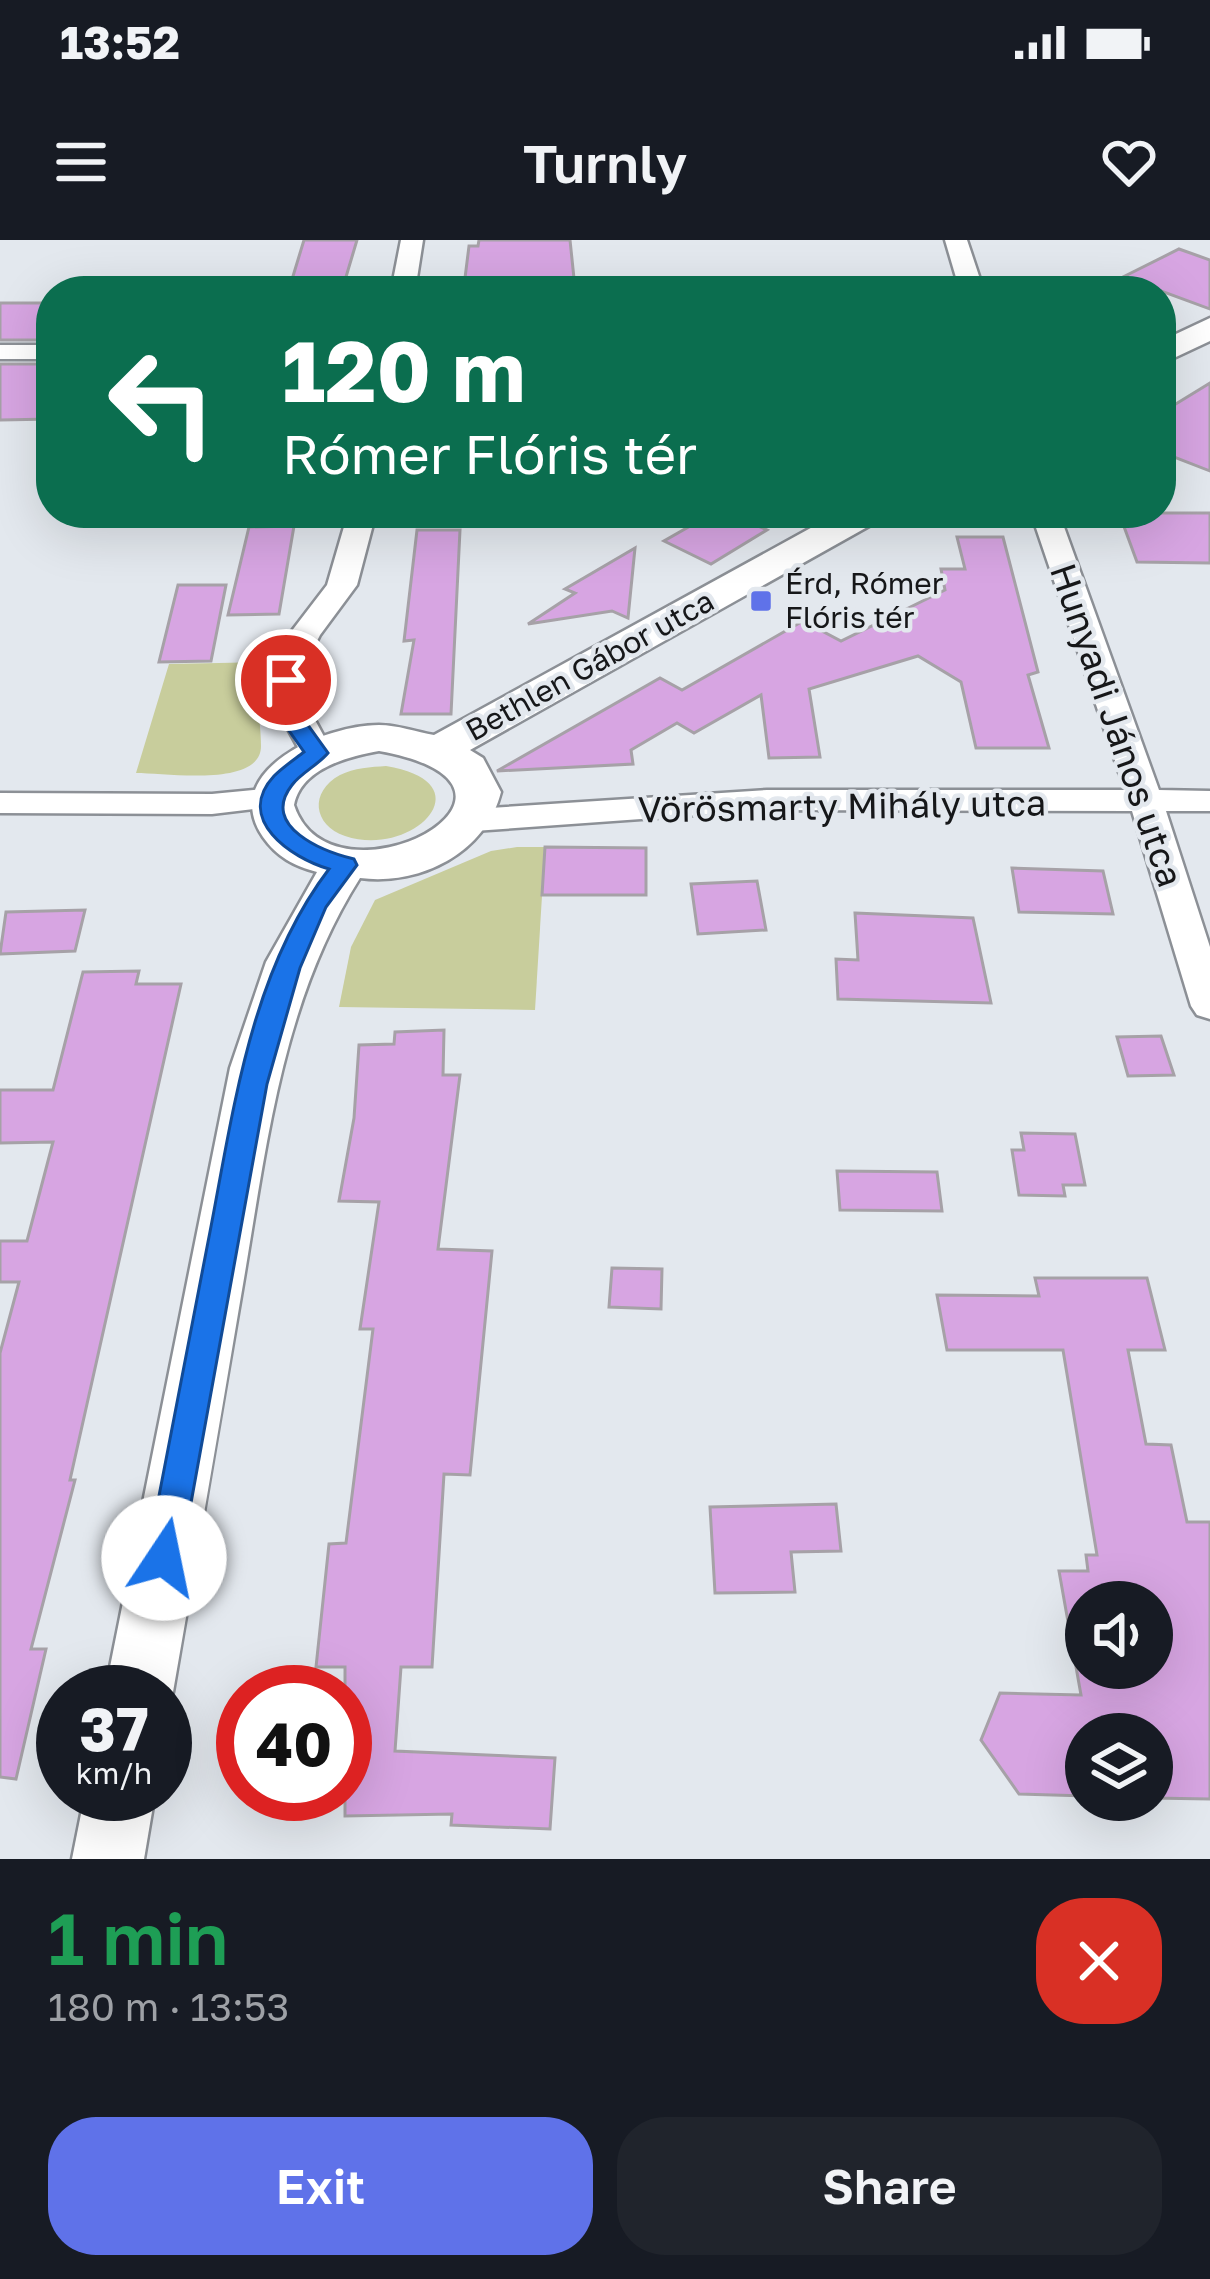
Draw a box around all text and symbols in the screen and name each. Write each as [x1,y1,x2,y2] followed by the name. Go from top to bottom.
[60,15,180,69] text: 13:52
[48,129,114,195] icon: menu
[1096,129,1162,195] icon: heart
[523,130,687,195] text: Turnly
[282,320,526,420] text: 120 m
[84,324,240,480] icon: left
[282,421,697,486] text: Rómer Flóris tér
[1042,558,1193,892] street label: Hunyadi János utca
[785,565,944,635] place label: Érd, Rómer Flóris tér
[459,582,720,748] street label: Bethlen Gábor utca
[748,588,774,614] marker: Érd, Rómer Flóris tér
[235,629,337,731] pin
[253,647,319,713] icon: arrive
[637,780,1047,831] street label: Vörösmarty Mihály utca
[101,1495,227,1621] position arrow
[1065,1581,1173,1821] map controls
[1065,1581,1173,1689] button: sound
[216,1665,372,1821] speed limit sign: 40
[79,1692,149,1764] text: 37
[1065,1713,1173,1821] button: layers
[76,1755,152,1791] text: km/h
[48,1894,228,1981] text: 1 min
[1036,1898,1162,2024] button: close
[48,1983,289,2030] text: 180 m · 13:53
[48,2117,593,2255] button: Exit
[617,2117,1162,2255] button: Share

